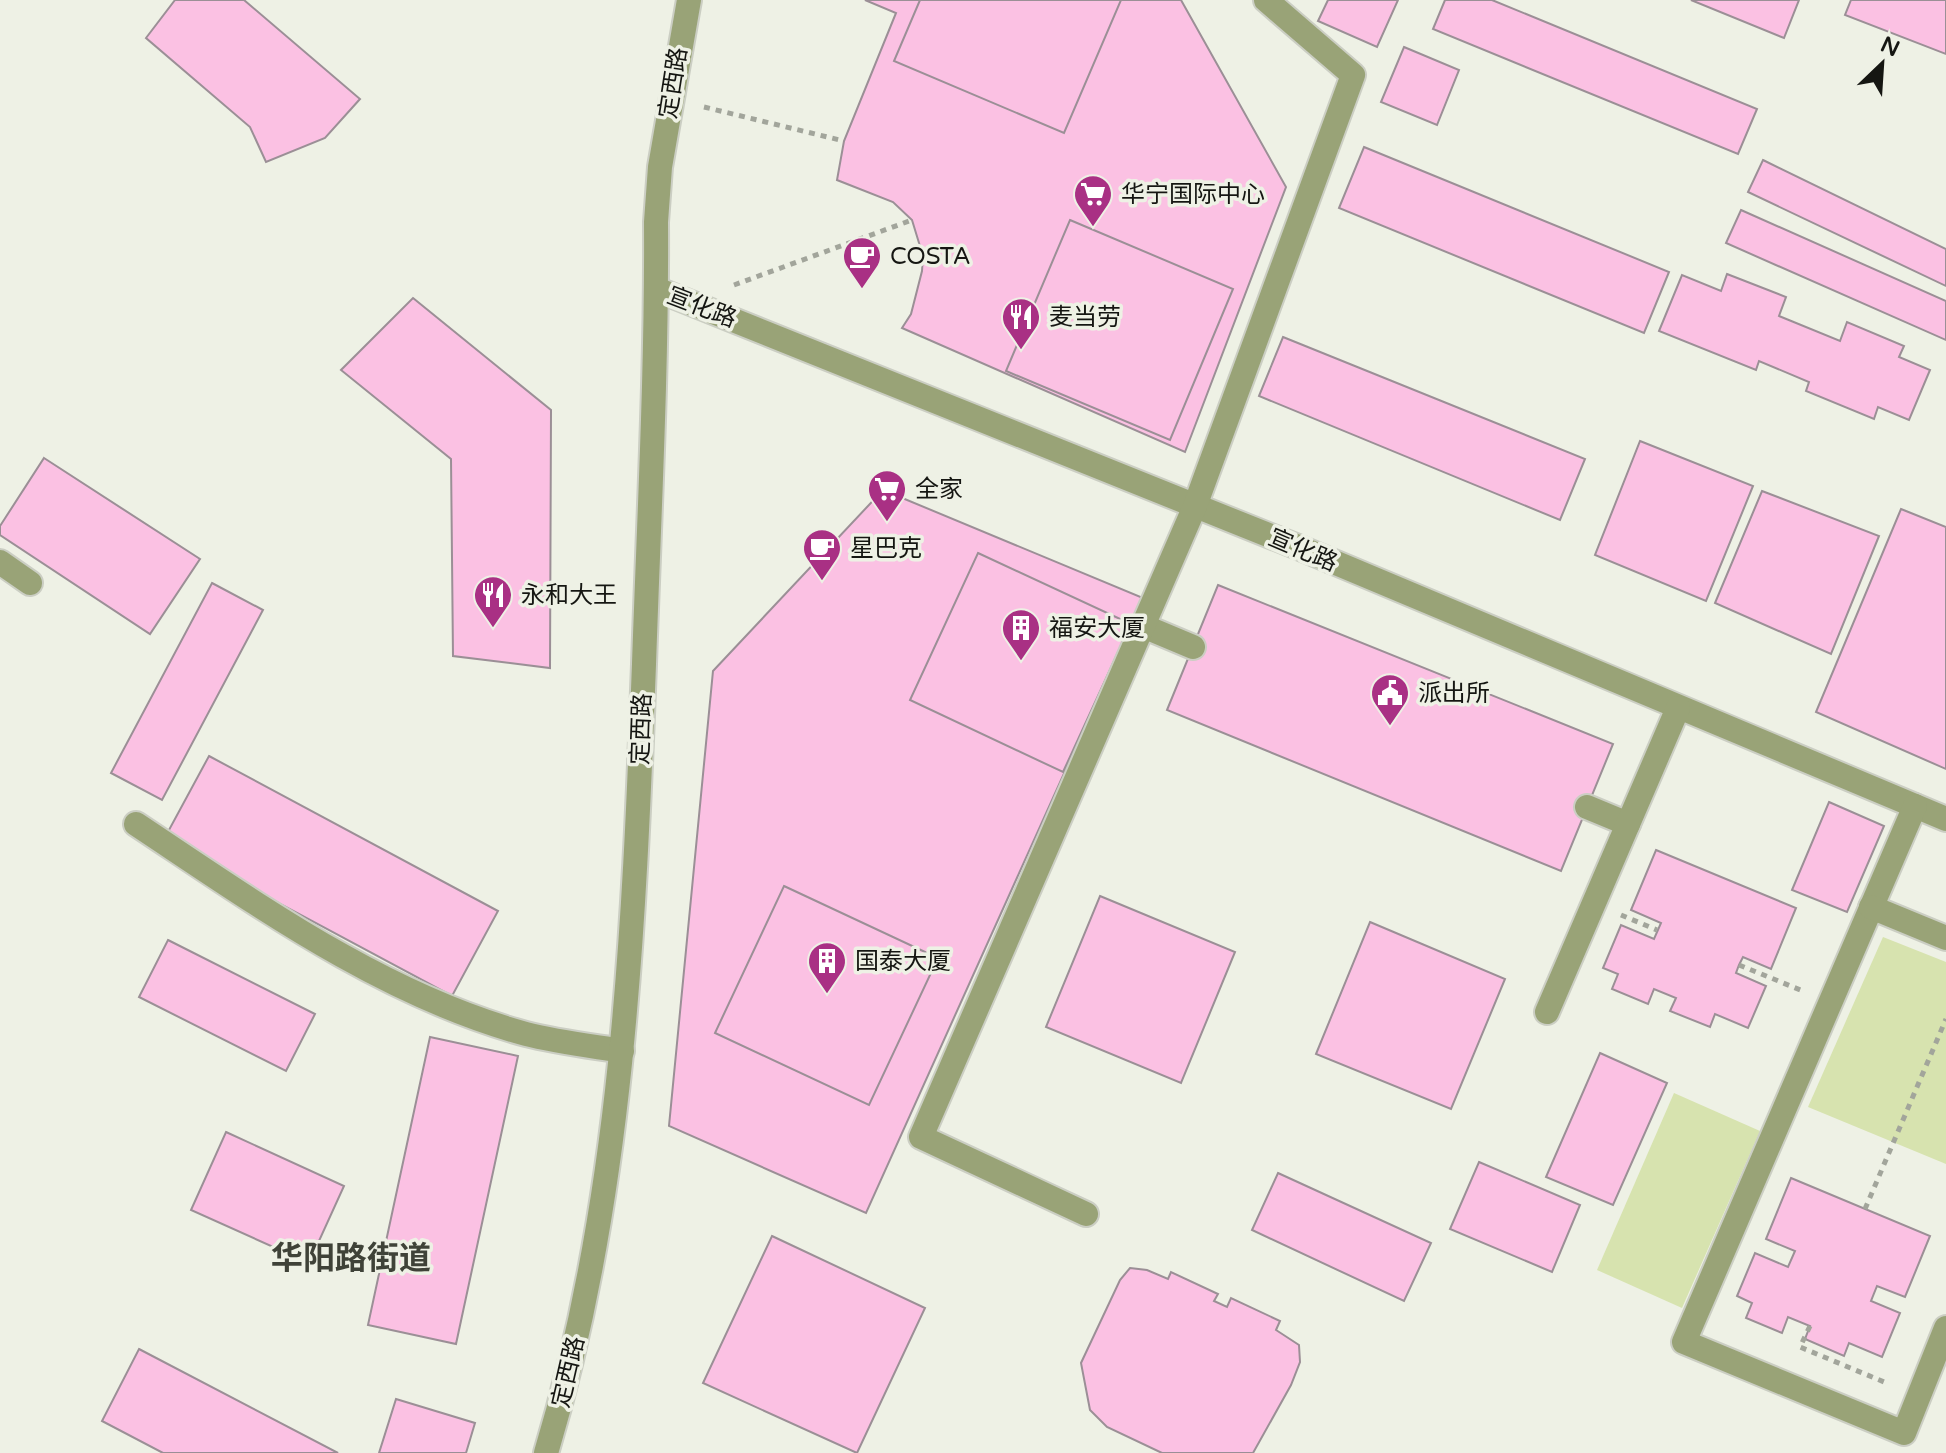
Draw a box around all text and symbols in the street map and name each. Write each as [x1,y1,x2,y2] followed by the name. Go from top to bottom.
[1842,24,1922,104] north arrow
[1877,31,1904,62] text: N
[654,45,693,121] street label: 定西路
[1072,173,1114,228] supermarket icon: 华宁国际中心
[1121,180,1265,209] place label: 华宁国际中心
[841,235,883,290] cafe icon: COSTA
[890,242,971,271] place label: COSTA
[663,281,741,334] street label: 宣化路
[1000,296,1042,351] restaurant icon: 麦当劳
[1049,303,1121,332] place label: 麦当劳
[866,468,908,523] supermarket icon: 全家
[915,475,963,504] place label: 全家
[1264,523,1342,578] street label: 宣化路
[801,527,843,582] cafe icon: 星巴克
[850,534,922,563] place label: 星巴克
[472,574,514,629] restaurant icon: 永和大王
[521,581,617,610] place label: 永和大王
[1000,607,1042,662] building icon: 福安大厦
[1049,614,1145,643] place label: 福安大厦
[1369,672,1411,727] public building icon: 派出所
[1418,679,1490,708] place label: 派出所
[626,693,657,766] street label: 定西路
[806,940,848,995] building icon: 国泰大厦
[855,947,951,976] place label: 国泰大厦
[271,1240,431,1278] district label: 华阳路街道
[546,1334,591,1410] street label: 定西路

